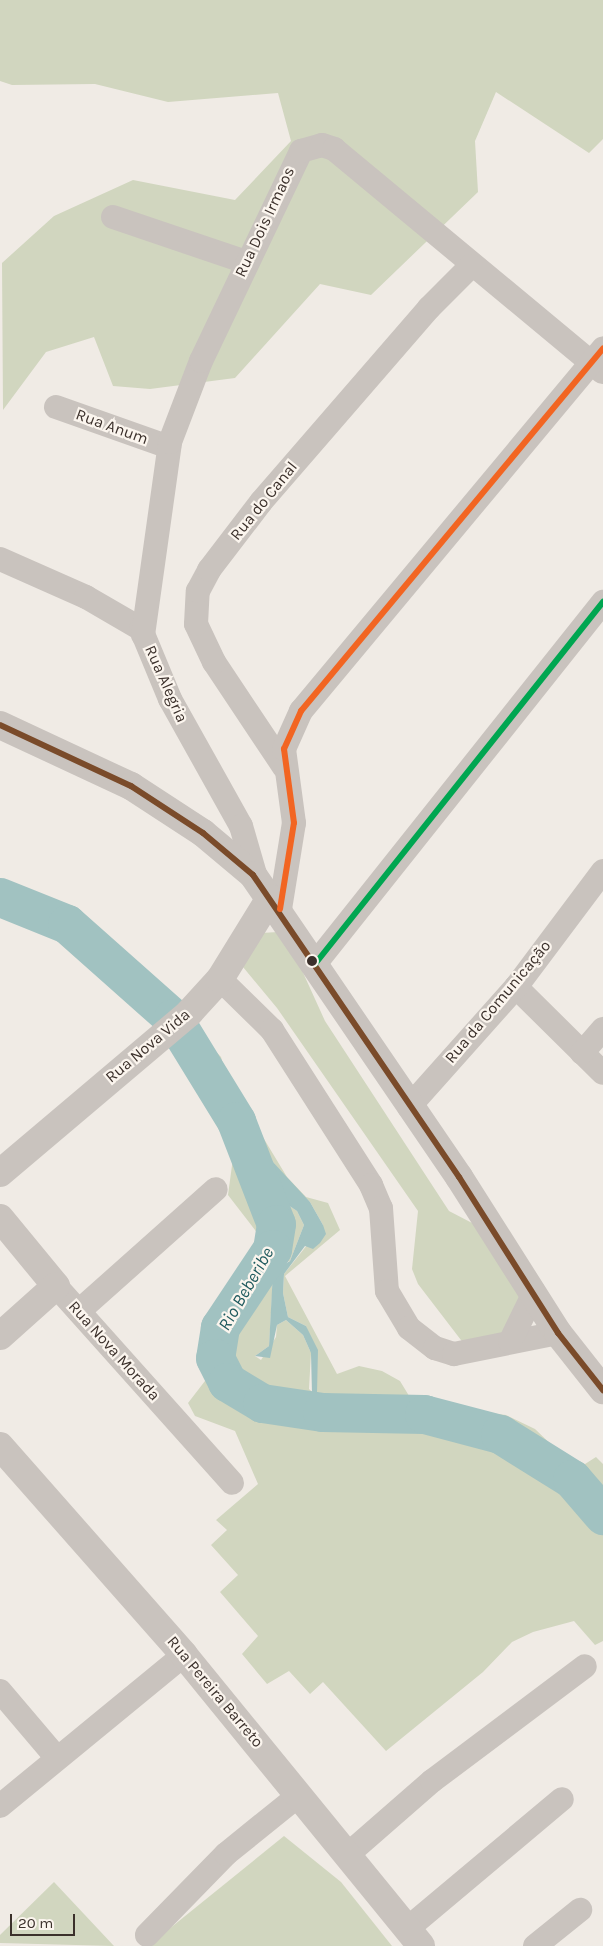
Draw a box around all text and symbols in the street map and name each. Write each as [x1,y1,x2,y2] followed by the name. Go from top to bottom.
[231,164,299,280] street label: Rua Dois Irmaos
[73,405,151,449] street label: Rua Anum
[226,458,302,544] street label: Rua do Canal
[140,642,192,726] street label: Rua Alegria
[441,937,555,1067] street label: Rua da Comunicação
[307,956,317,966] unlabelled marker
[102,1005,194,1087] street label: Rua Nova Vida
[214,1244,278,1334] water label: Rio Beberibe
[64,1297,164,1405] street label: Rua Nova Morada
[163,1632,267,1752] street label: Rua Pereira Barreto
[12,1904,78,1936] scale bar
[18,1914,53,1932] text: 20 m

